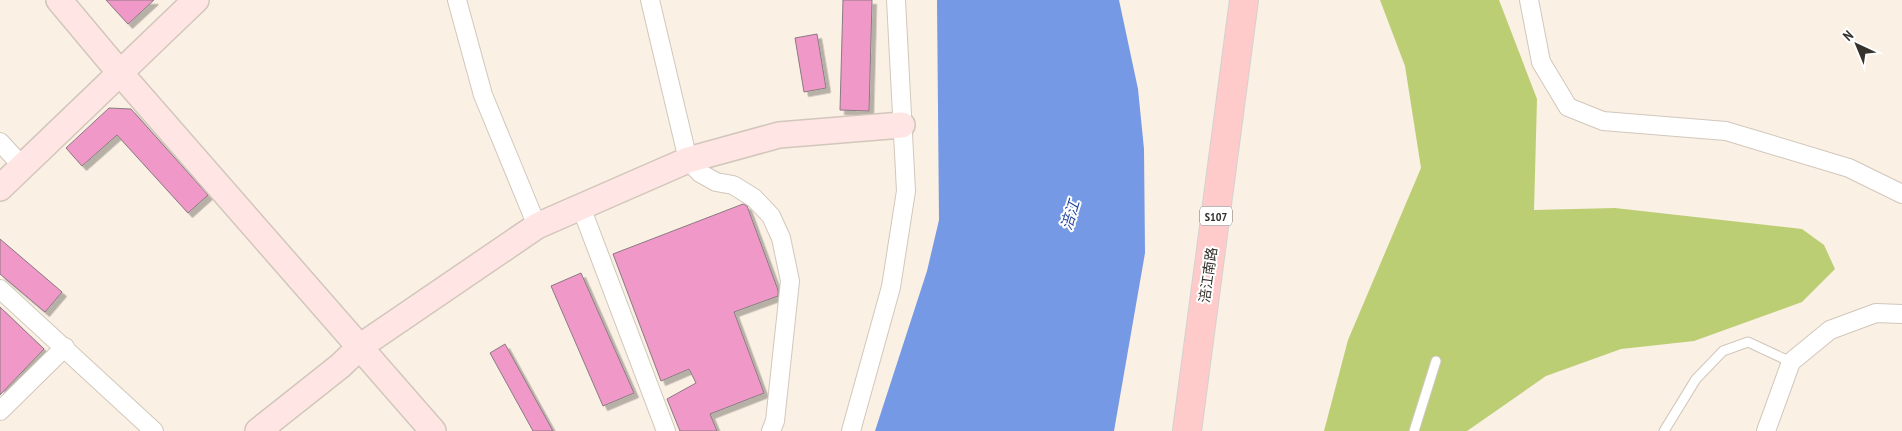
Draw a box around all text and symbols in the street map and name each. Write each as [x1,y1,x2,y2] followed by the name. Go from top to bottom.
[1832,20,1882,70] north arrow
[1839,27,1857,45] text: N
[1057,196,1084,232] water label: 涪江
[1200,207,1232,226] road number: S107
[1195,246,1221,304] street label: 涪江南路

